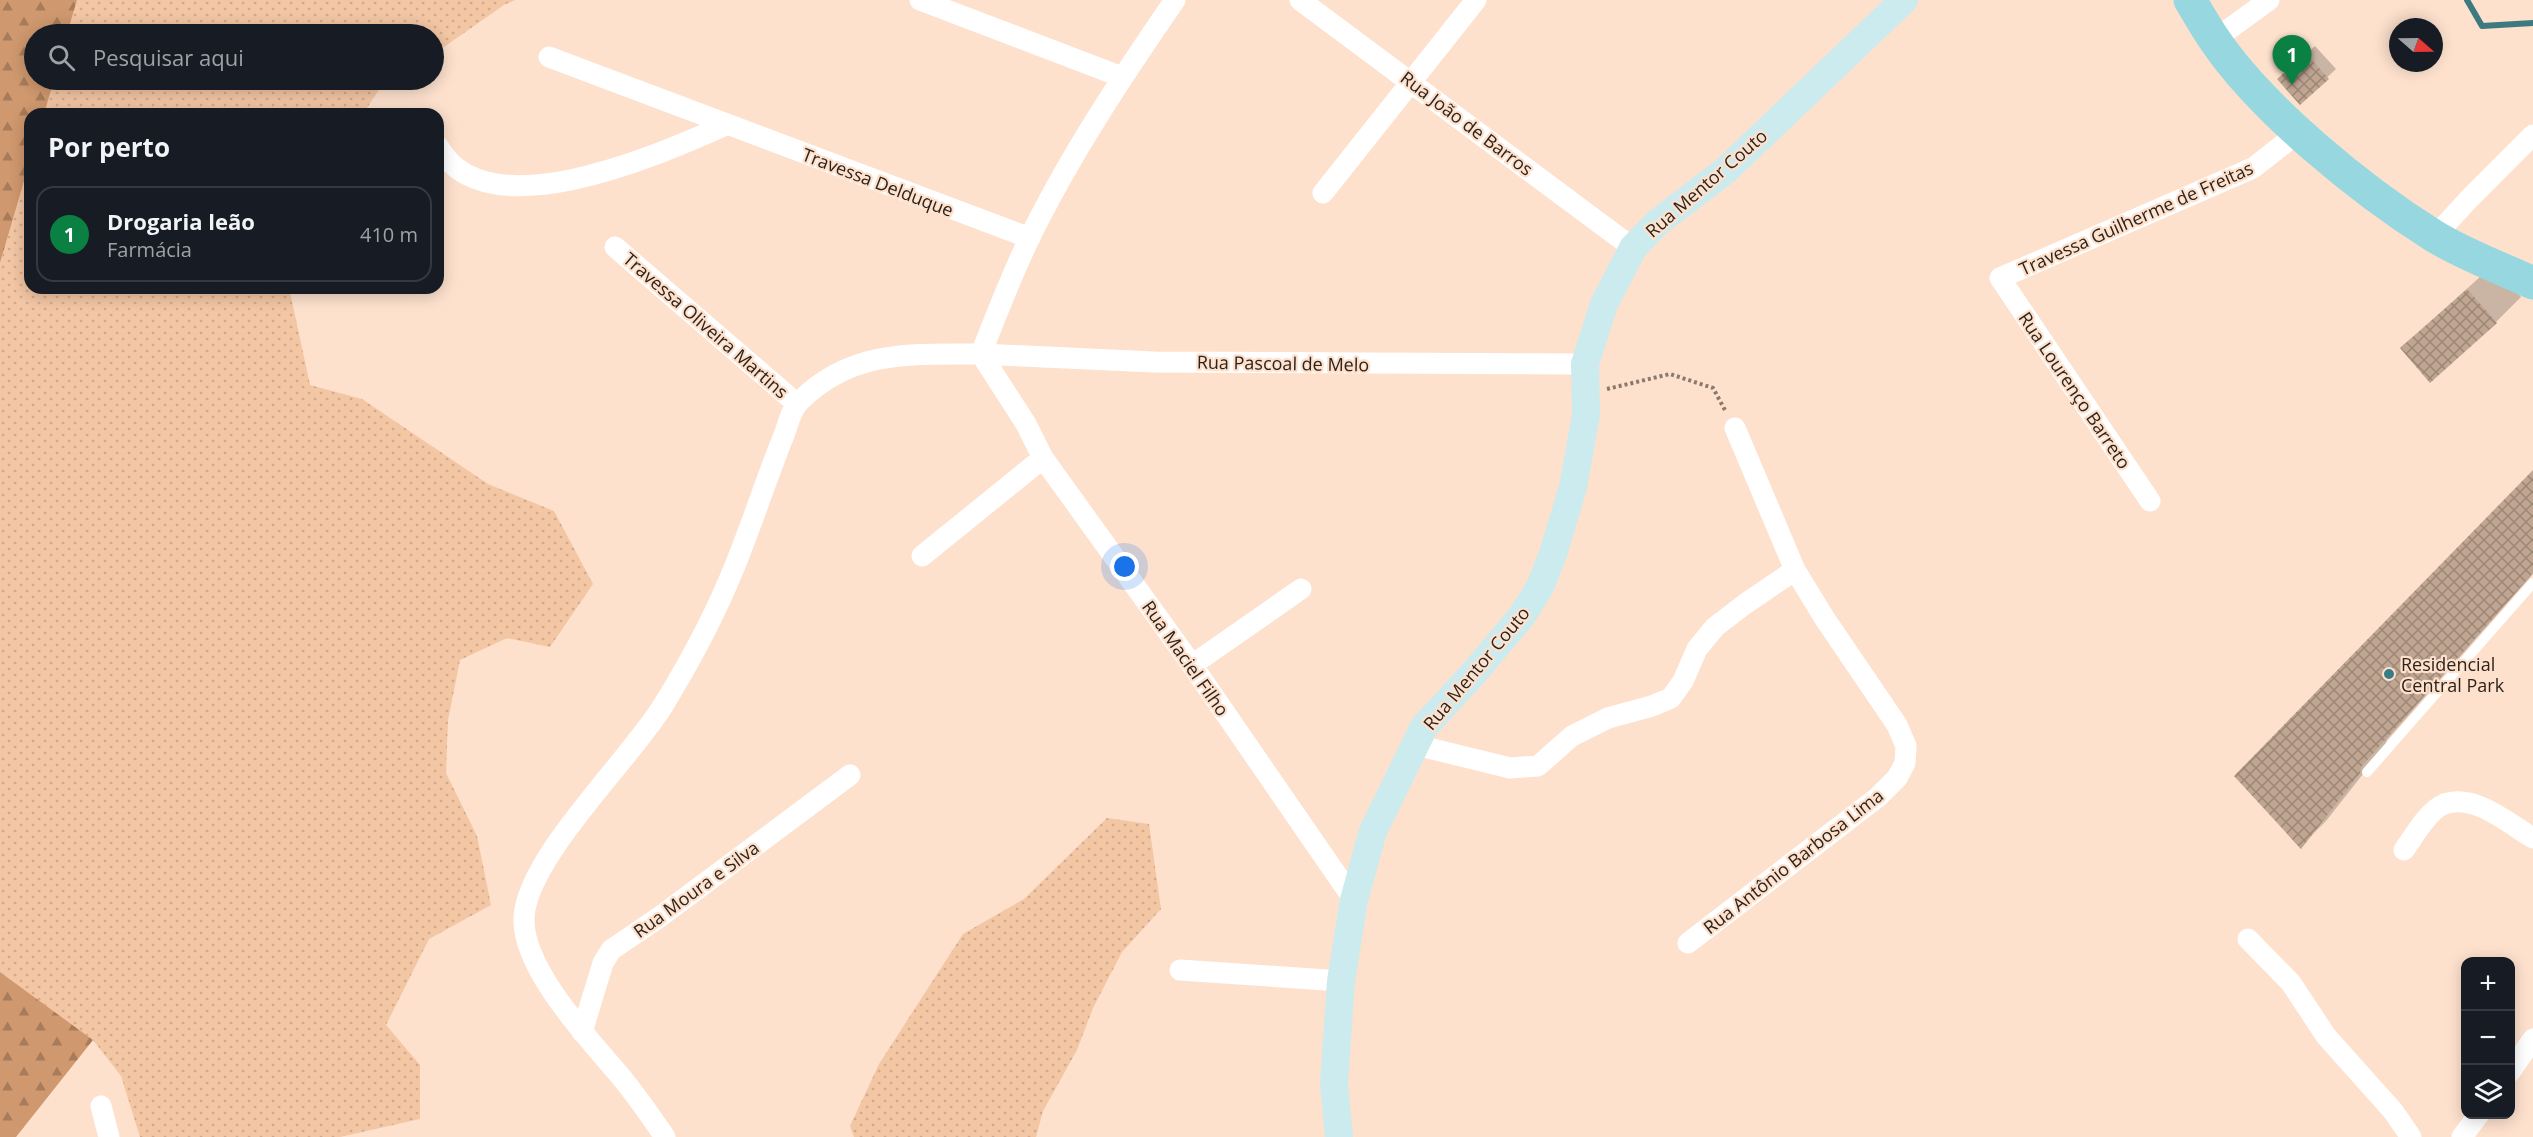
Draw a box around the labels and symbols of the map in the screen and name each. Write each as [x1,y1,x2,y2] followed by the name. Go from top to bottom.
[2389,18,2443,72] north arrow
[2272,36,2312,85] pin: 1
[1396,65,1538,181] street label: Rua João de Barros
[1640,123,1772,243] street label: Rua Mentor Couto
[799,142,957,222] street label: Travessa Delduque
[2015,155,2257,281] street label: Travessa Guilherme de Freitas
[618,247,794,403] street label: Travessa Oliveira Martins
[2013,307,2137,473] street label: Rua Lourenço Barreto
[1197,349,1369,377] street label: Rua Pascoal de Melo
[1110,552,1139,581] your location
[1137,596,1235,720] street label: Rua Maciel Filho
[1417,601,1535,735] street label: Rua Mentor Couto
[2401,652,2505,697] place label: Residencial Central Park
[2382,667,2396,681] marker: Residencial Central Park
[1698,783,1888,939] street label: Rua Antônio Barbosa Lima
[628,835,764,943] street label: Rua Moura e Silva

